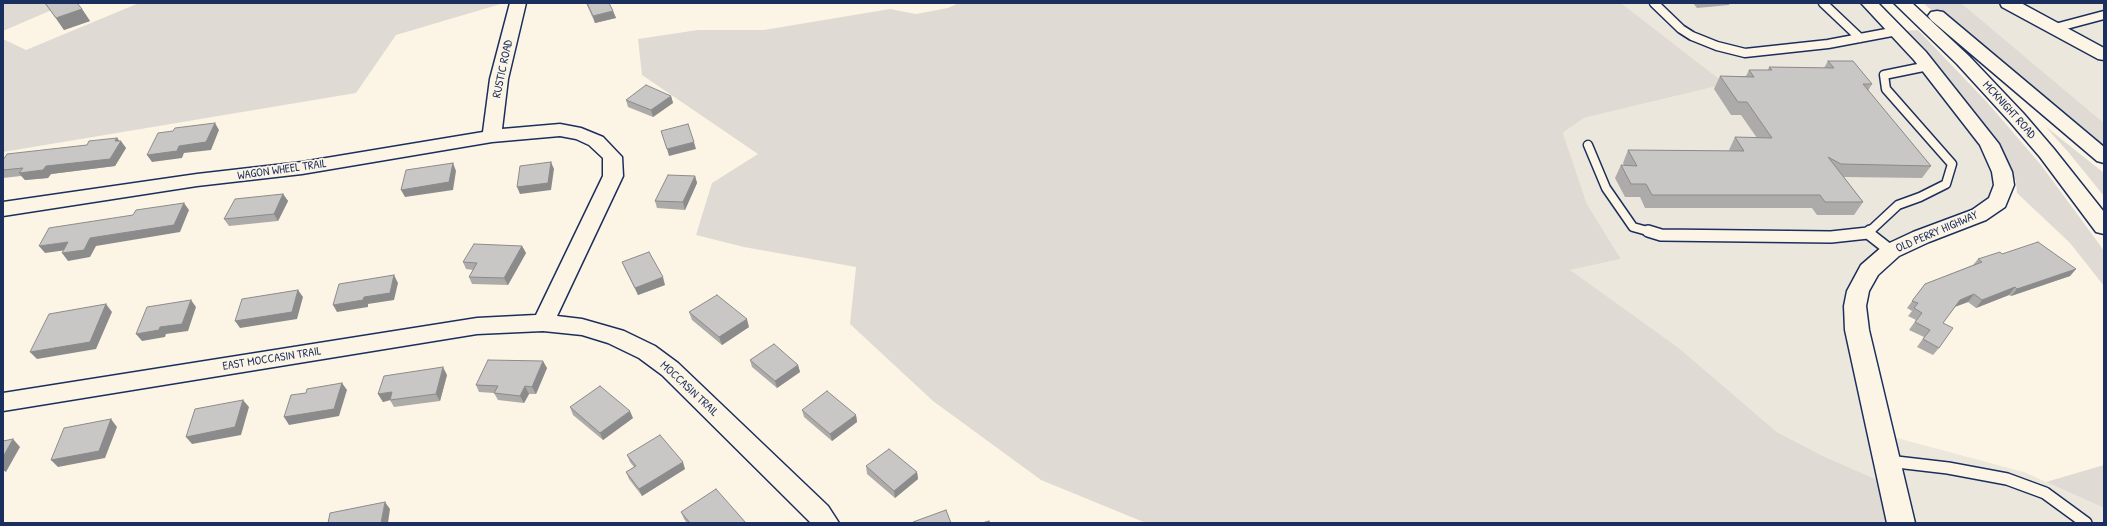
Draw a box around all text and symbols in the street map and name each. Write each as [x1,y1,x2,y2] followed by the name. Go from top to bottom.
[490,39,516,99] street label: RUSTIC ROAD
[1979,78,2039,142] street label: MCKNIGHT ROAD
[237,157,327,183] street label: WAGON WHEEL TRAIL
[1894,208,1980,256] street label: OLD PERRY HIGHWAY
[222,344,322,374] street label: EAST MOCCASIN TRAIL
[657,358,721,420] street label: MOCCASIN TRAIL

